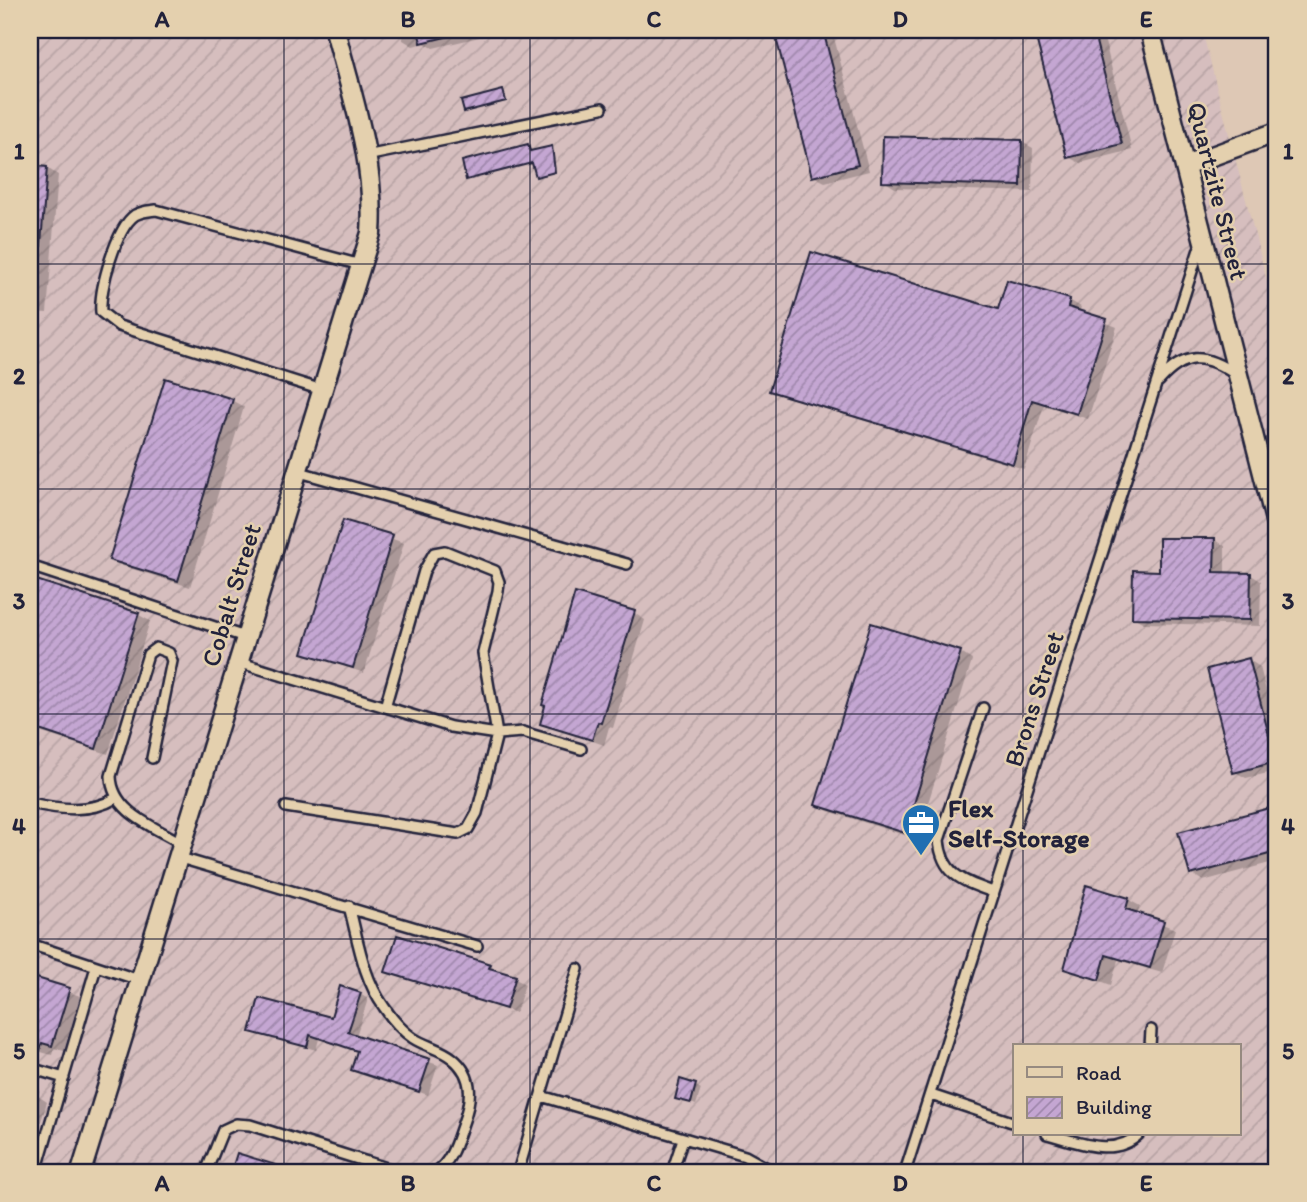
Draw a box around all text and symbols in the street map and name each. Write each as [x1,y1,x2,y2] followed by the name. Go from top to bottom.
[154,5,170,33] text: A
[401,5,416,33] text: B
[647,5,662,33] text: C
[892,5,908,33] text: D
[1140,5,1153,33] text: E
[1180,99,1256,283] street label: Quartzite Street
[14,137,25,165] text: 1
[1283,137,1294,165] text: 1
[13,362,26,390] text: 2
[1282,362,1295,390] text: 2
[194,519,268,670] street label: Cobalt Street
[13,587,26,615] text: 3
[1282,587,1295,615] text: 3
[997,627,1071,771] street label: Brons Street
[948,792,1090,854] place label: Flex Self-Storage
[900,802,942,857] office icon: Flex Self-Storage
[12,812,26,840] text: 4
[1281,812,1295,840] text: 4
[13,1037,25,1065] text: 5
[1282,1037,1294,1065] text: 5
[1013,1044,1240,1136] legend
[1076,1060,1122,1085] text: Road
[1076,1094,1152,1119] text: Building
[154,1169,170,1197] text: A
[401,1169,416,1197] text: B
[647,1169,662,1197] text: C
[892,1169,908,1197] text: D
[1140,1169,1153,1197] text: E

